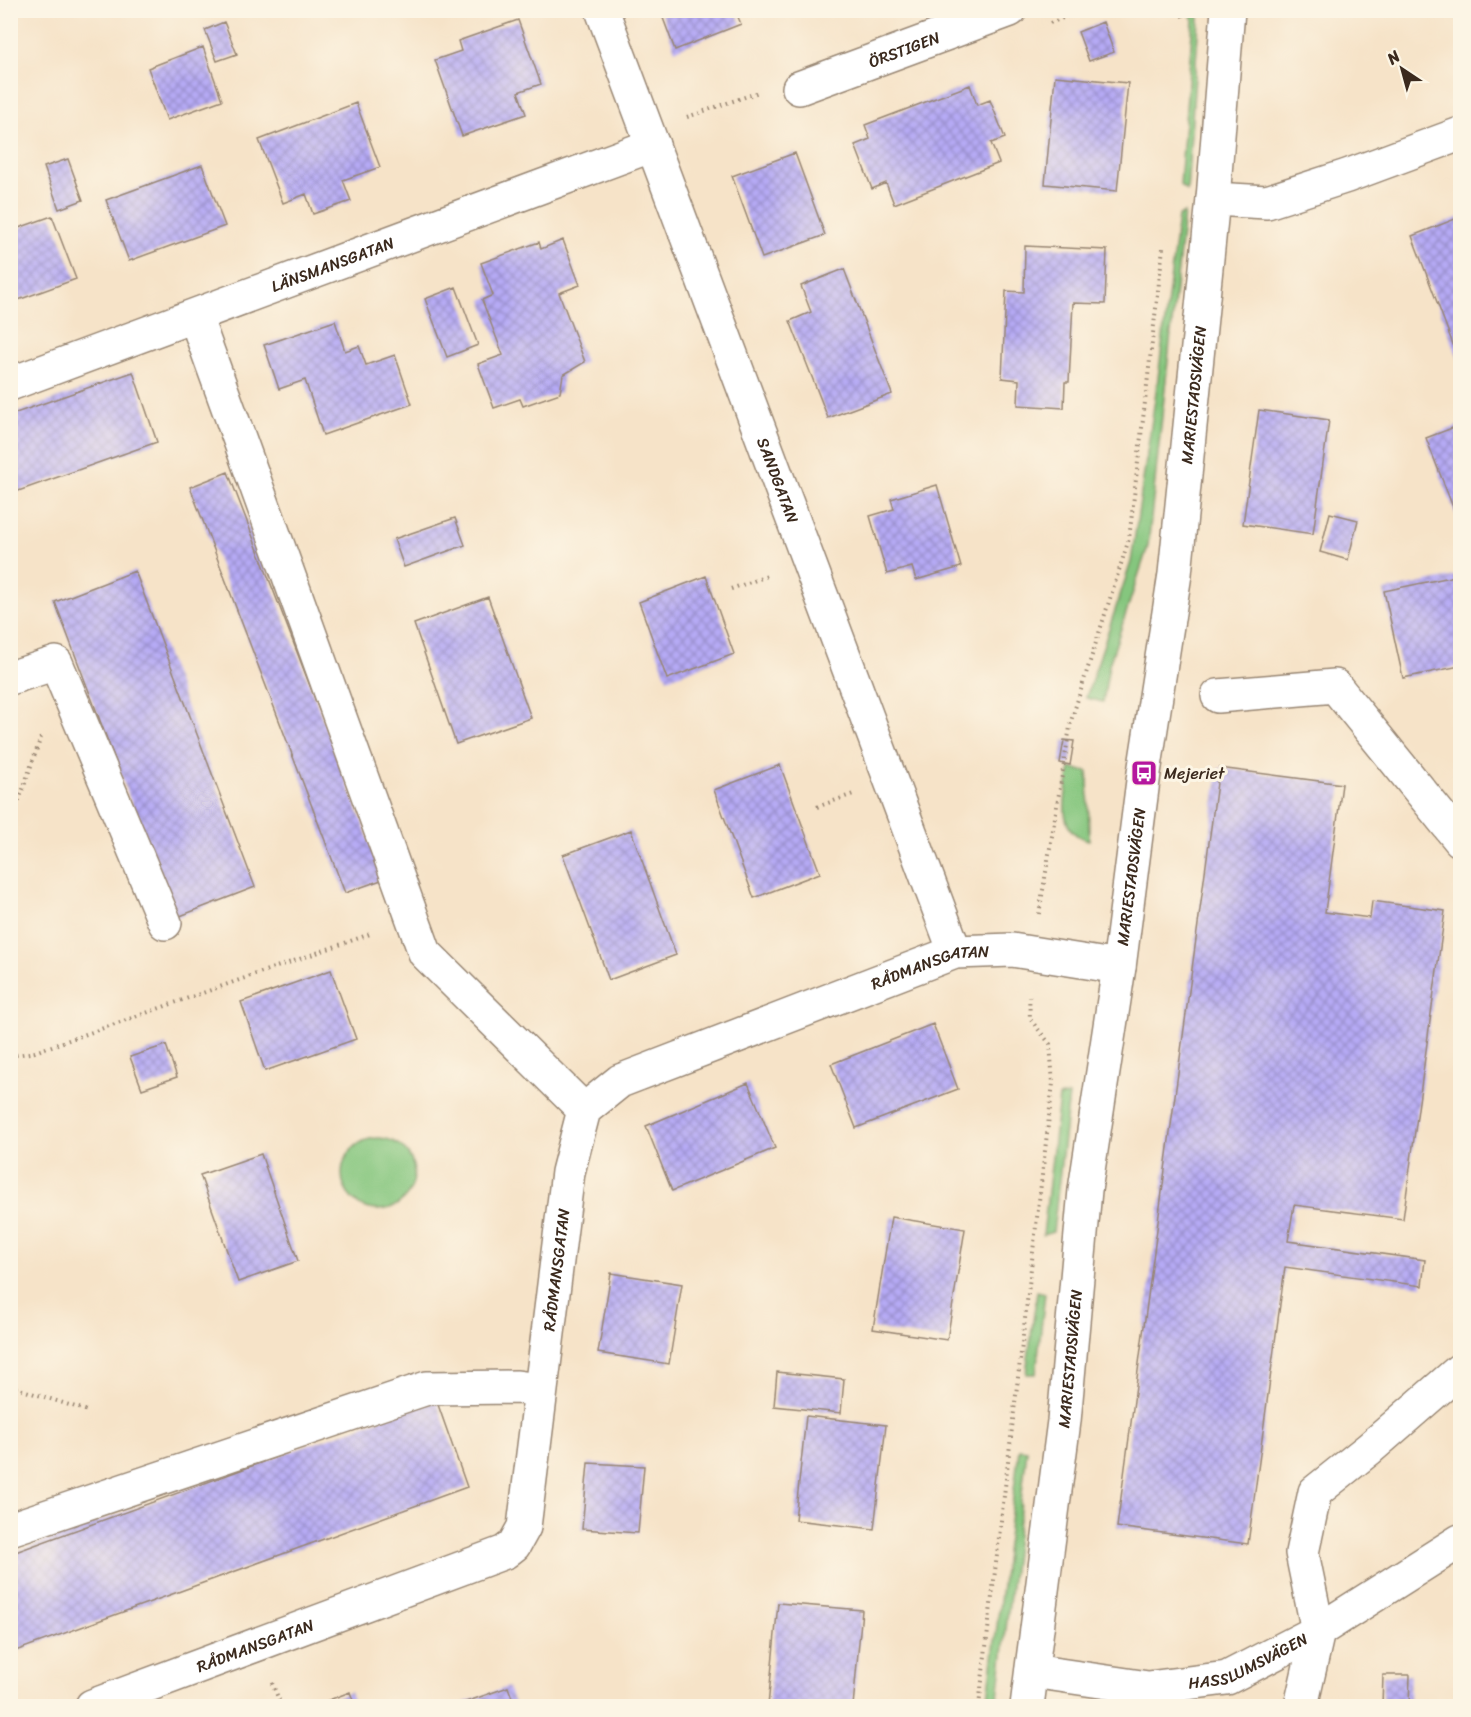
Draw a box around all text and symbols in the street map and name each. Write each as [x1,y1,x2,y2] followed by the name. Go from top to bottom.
[864,23,945,76] street label: ÖRSTIGEN
[1372,39,1432,99] north arrow
[1380,42,1407,73] text: N
[267,228,398,301] street label: LÄNSMANSGATAN
[1172,324,1215,465] street label: MARIESTADSVÄGEN
[748,433,807,527] street label: SANDGATAN
[1129,758,1159,788] bus stop icon: Mejeriet
[1164,759,1225,788] place label: Mejeriet
[1108,806,1154,948] street label: MARIESTADSVÄGEN
[867,937,990,998] street label: RÅDMANSGATAN
[534,1206,578,1333] street label: RÅDMANSGATAN
[1049,1288,1091,1430] street label: MARIESTADSVÄGEN
[192,1610,319,1681] street label: RÅDMANSGATAN
[1187,1625,1313,1698] street label: HASSLUMSVÄGEN

